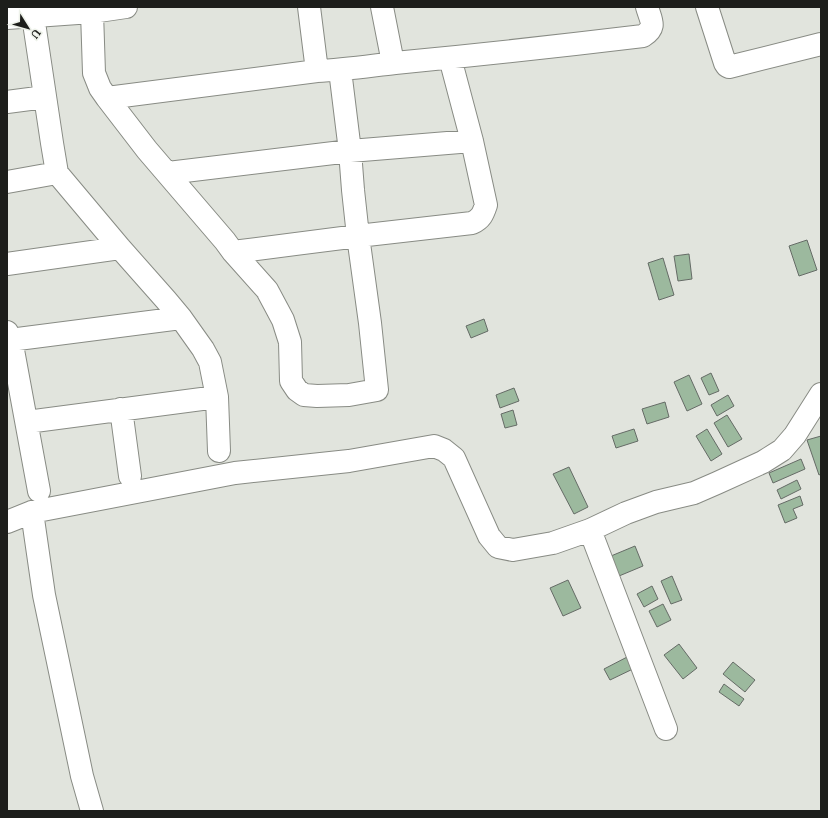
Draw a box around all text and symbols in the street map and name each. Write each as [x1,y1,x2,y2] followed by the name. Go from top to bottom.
[8,8,48,48] north arrow
[27,26,44,42] text: U

